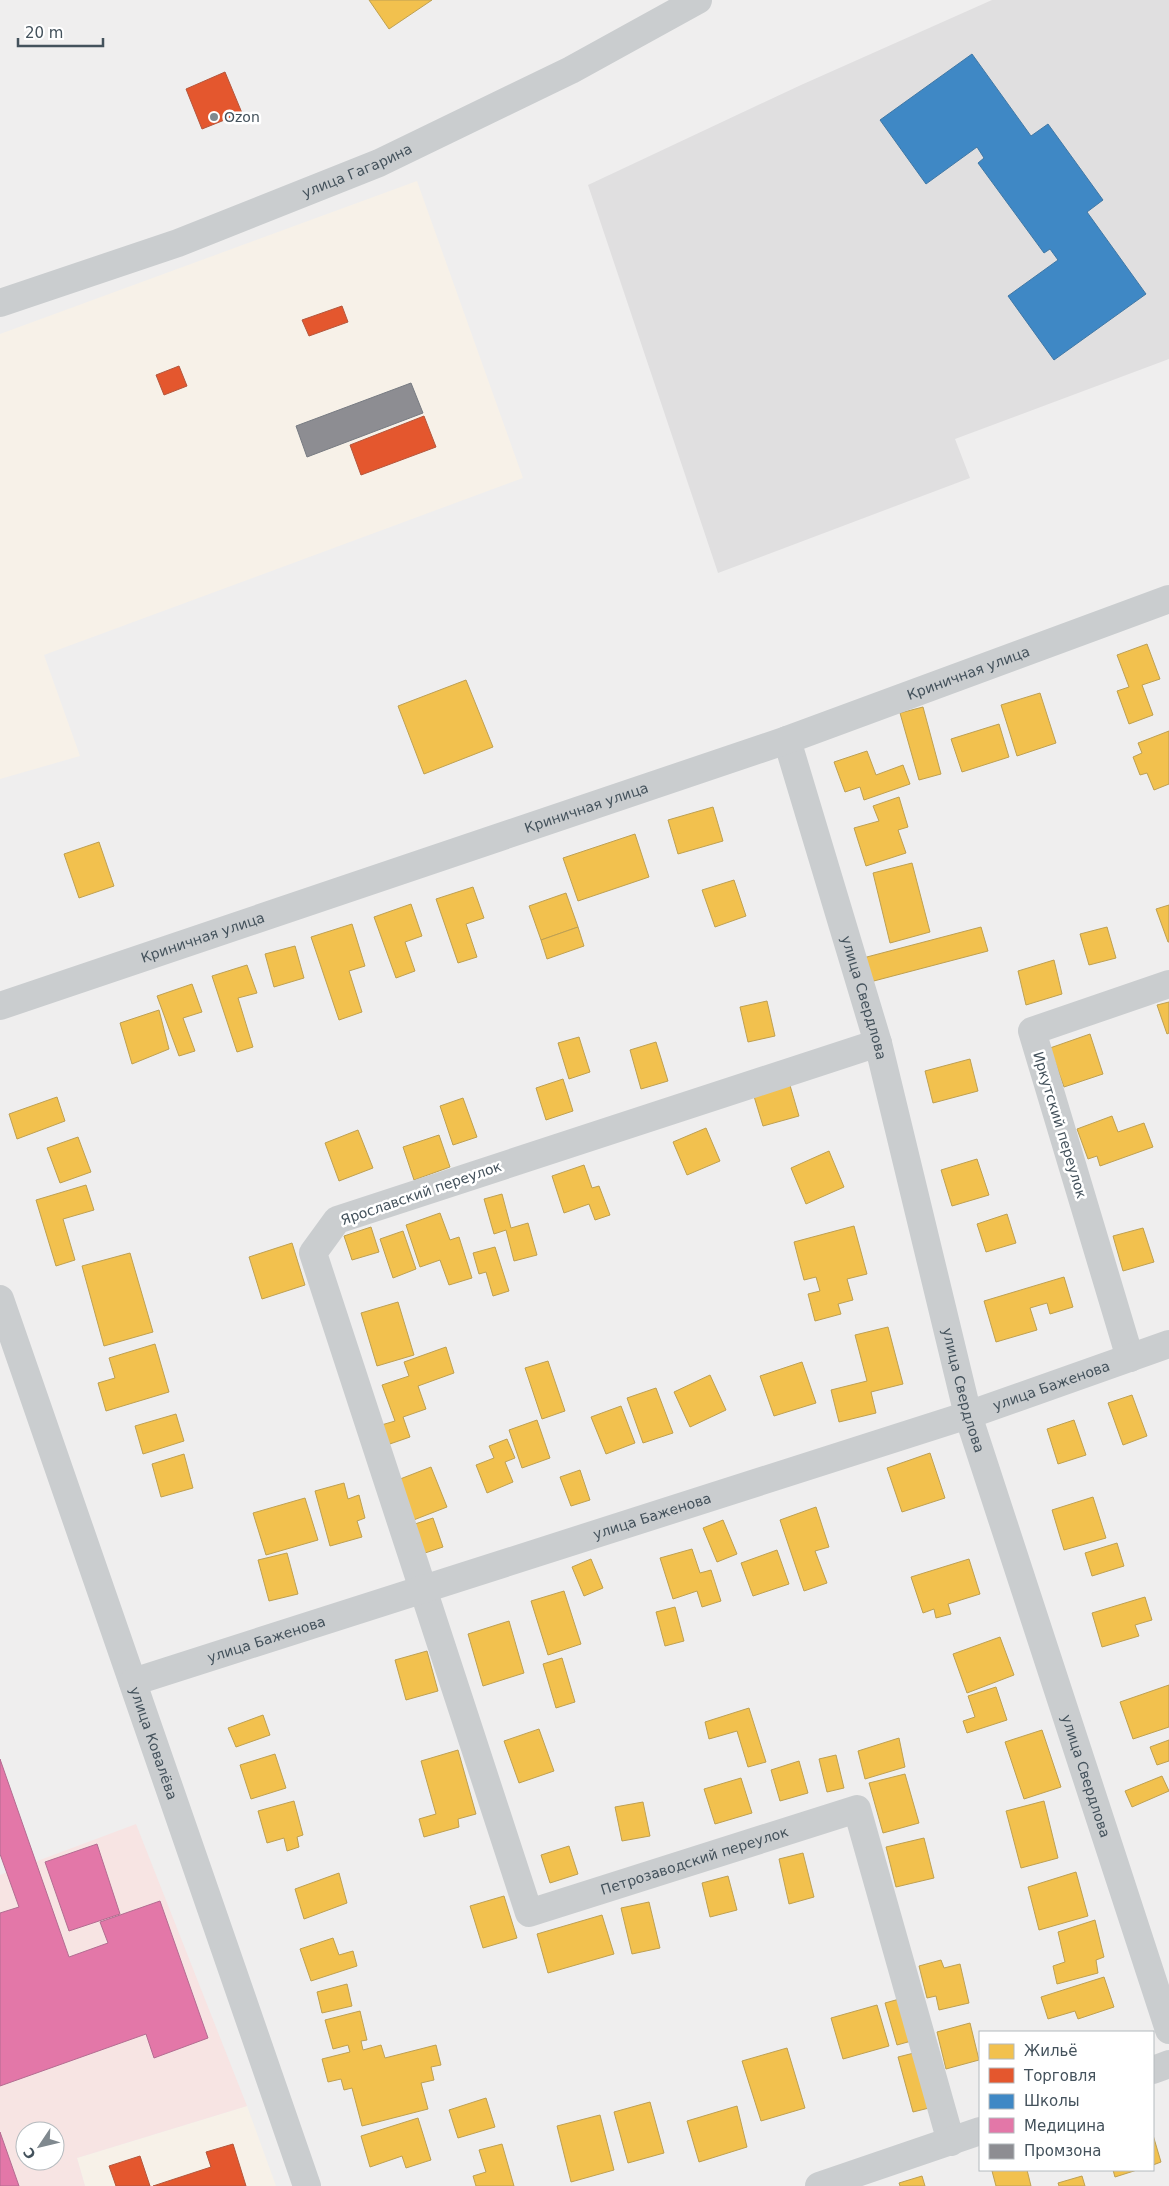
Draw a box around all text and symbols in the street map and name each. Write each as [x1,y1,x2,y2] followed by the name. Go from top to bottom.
[18,15,102,47] scale bar
[25,24,63,42] text: 20 m
[224,109,260,125] place label: Ozon
[208,111,220,123] marker: Ozon
[300,140,415,201] street label: улица Гагарина
[905,643,1032,703] street label: Криничная улица
[522,779,650,836] street label: Криничная улица
[139,909,267,966] street label: Криничная улица
[838,934,890,1061] street label: улица Свердлова
[1030,1050,1090,1200] street label: Иркутский переулок
[339,1158,503,1228] street label: Ярославский переулок
[939,1326,988,1455] street label: улица Свердлова
[991,1358,1112,1414] street label: улица Баженова
[591,1490,713,1542] street label: улица Баженова
[205,1613,327,1666] street label: улица Баженова
[127,1684,181,1802] street label: улица Ковалёва
[1058,1713,1114,1840] street label: улица Свердлова
[599,1823,790,1898] street label: Петрозаводский переулок
[979,2031,1154,2171] legend
[1024,2042,1078,2060] text: Жильё
[1023,2067,1096,2085] text: Торговля
[1024,2092,1080,2110] text: Школы
[1024,2117,1105,2135] text: Медицина
[15,2121,65,2171] north arrow
[1024,2142,1101,2160] text: Промзона
[20,2145,39,2162] text: С

